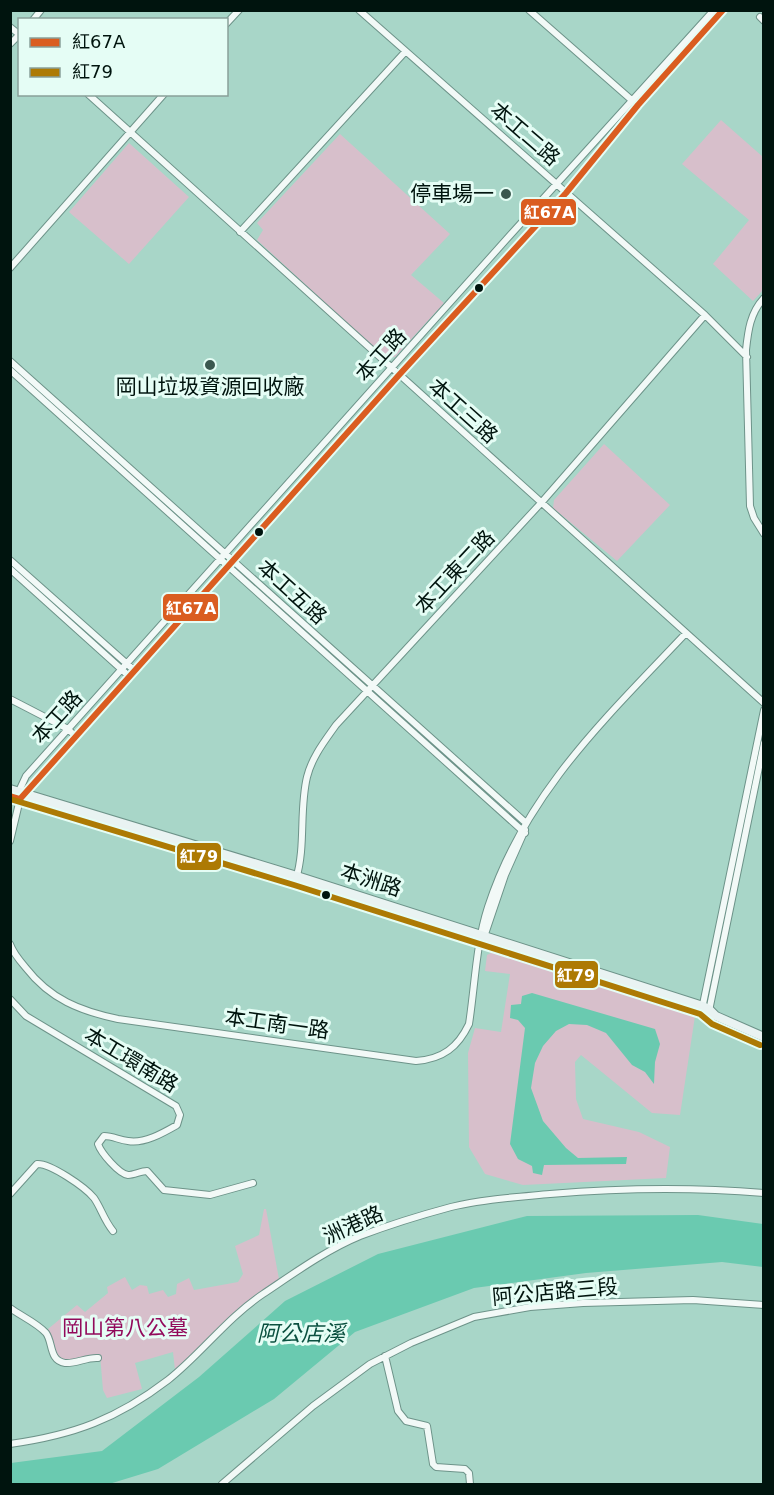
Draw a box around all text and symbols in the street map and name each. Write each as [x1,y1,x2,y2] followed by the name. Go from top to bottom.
[18,18,228,96] legend
[72,31,126,52] text: 紅67A
[72,61,113,82] text: 紅79
[485,97,565,171] street label: 本工二路
[410,182,494,206] place label: 停車場一
[499,187,513,201] marker: 停車場一
[520,198,577,226] line badge: 紅67A
[524,203,575,222] text: 紅67A
[473,282,485,294] unlabelled marker
[351,324,411,386] street label: 本工路
[203,358,217,372] marker: 岡山垃圾資源回收廠
[424,374,502,448] street label: 本工三路
[116,375,305,399] place label: 岡山垃圾資源回收廠
[410,525,500,619] street label: 本工東二路
[253,526,265,538] unlabelled marker
[253,555,331,629] street label: 本工五路
[162,593,219,622] line badge: 紅67A
[166,599,217,618] text: 紅67A
[27,686,87,748] street label: 本工路
[176,842,222,871] line badge: 紅79
[180,847,218,866] text: 紅79
[337,859,405,901] street label: 本洲路
[320,889,332,901] unlabelled marker
[554,960,599,989] line badge: 紅79
[557,966,595,985] text: 紅79
[223,1005,331,1043] street label: 本工南一路
[80,1023,182,1097] street label: 本工環南路
[319,1201,387,1249] street label: 洲港路
[491,1275,619,1309] street label: 阿公店路三段
[62,1316,188,1340] park label: 岡山第八公墓
[257,1321,348,1346] water label: 阿公店溪

